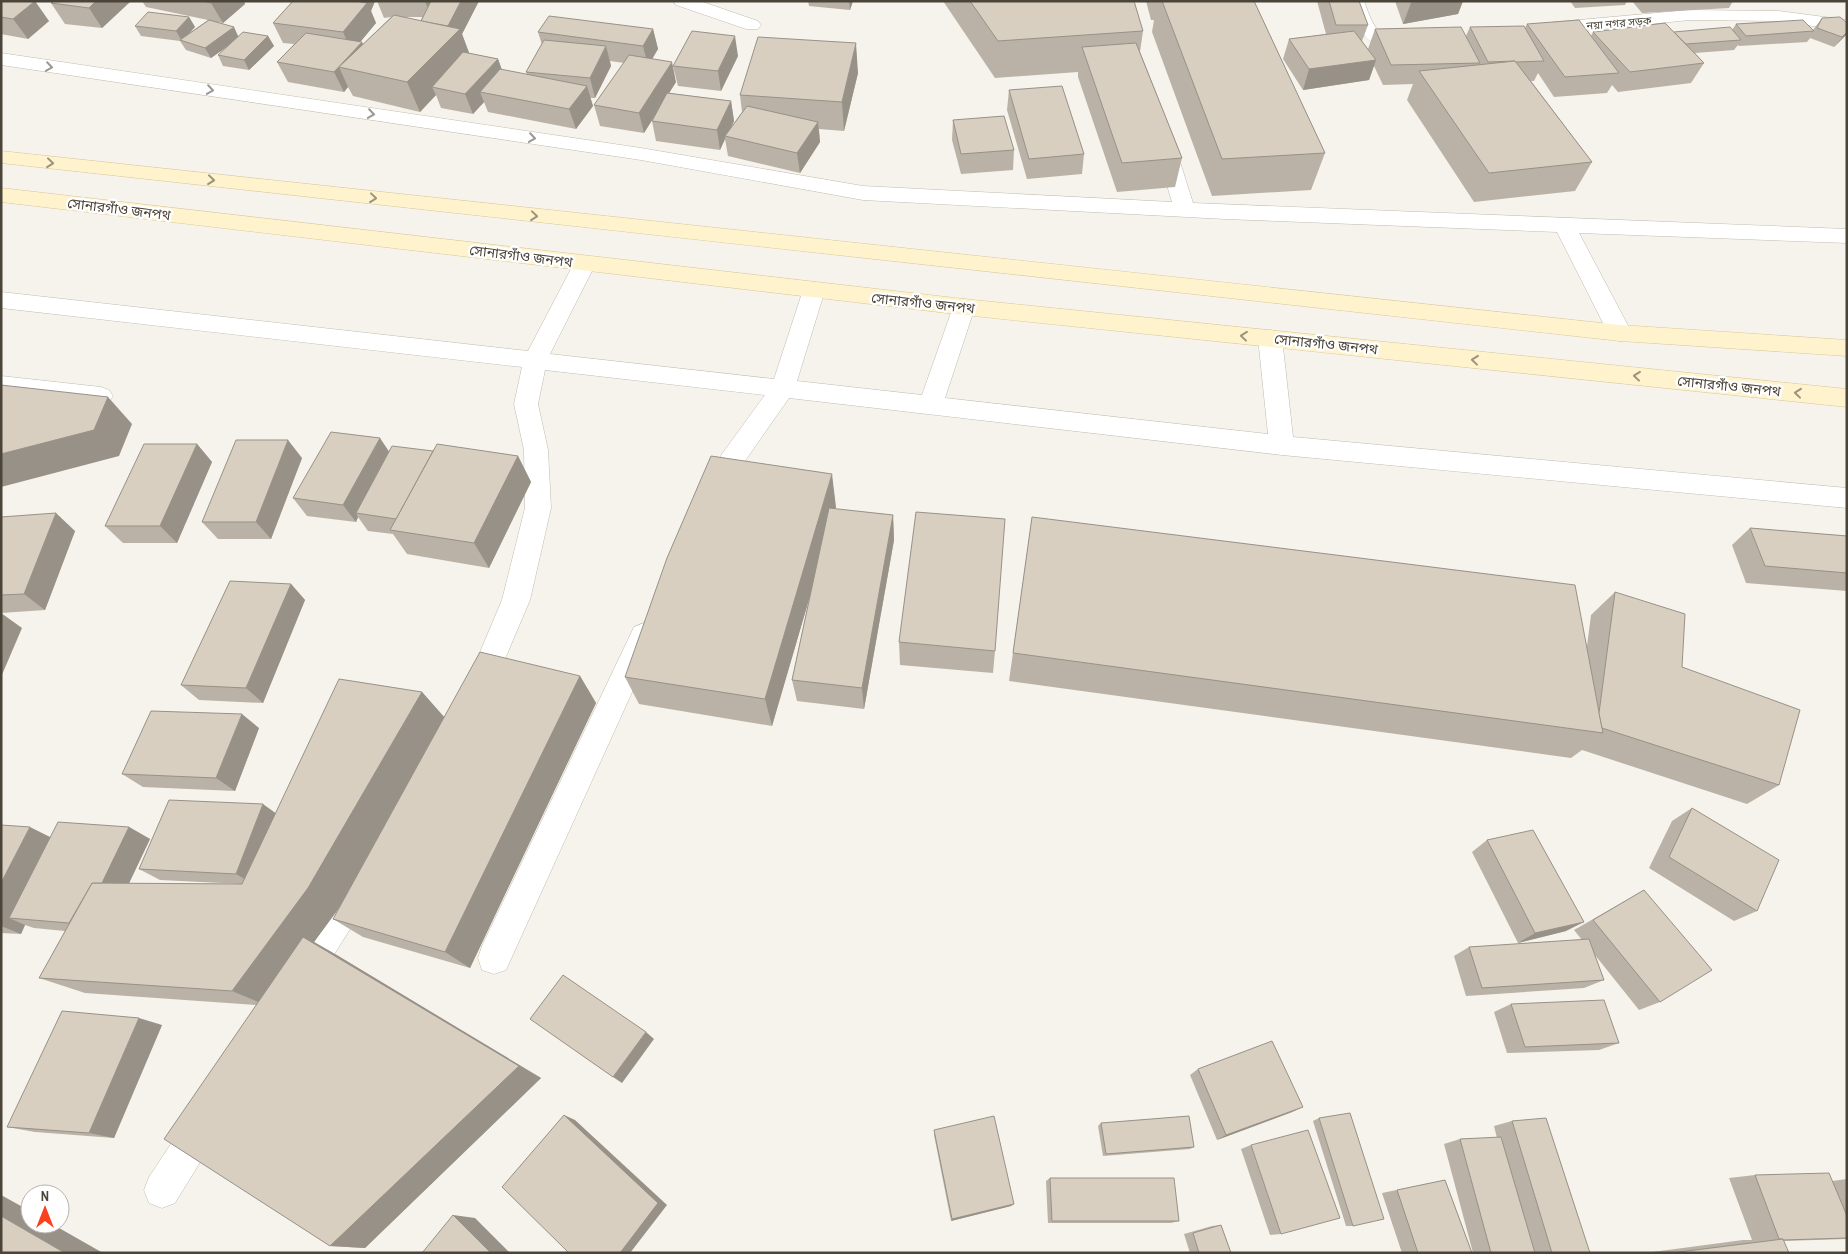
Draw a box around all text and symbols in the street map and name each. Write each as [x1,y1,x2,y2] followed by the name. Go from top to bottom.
[1585,13,1652,33] street label: নয়া নগর সড়ক
[45,61,54,71] one-way arrow
[206,85,215,95] one-way arrow
[367,108,375,119] one-way arrow
[527,132,536,142] one-way arrow
[46,157,54,168] one-way arrow
[208,174,216,185] one-way arrow
[369,192,377,203] one-way arrow
[66,194,173,224] street label: সোনারগাঁও জনপথ
[531,210,539,221] one-way arrow
[468,241,575,271] street label: সোনারগাঁও জনপথ
[870,289,977,317] street label: সোনারগাঁও জনপথ
[1239,330,1247,341] one-way arrow
[1273,330,1380,358] street label: সোনারগাঁও জনপথ
[1471,354,1479,365] one-way arrow
[1632,371,1640,382] one-way arrow
[1676,372,1783,400] street label: সোনারগাঁও জনপথ
[1794,388,1802,399] one-way arrow
[20,1184,70,1234] north arrow
[41,1187,49,1205] text: N

